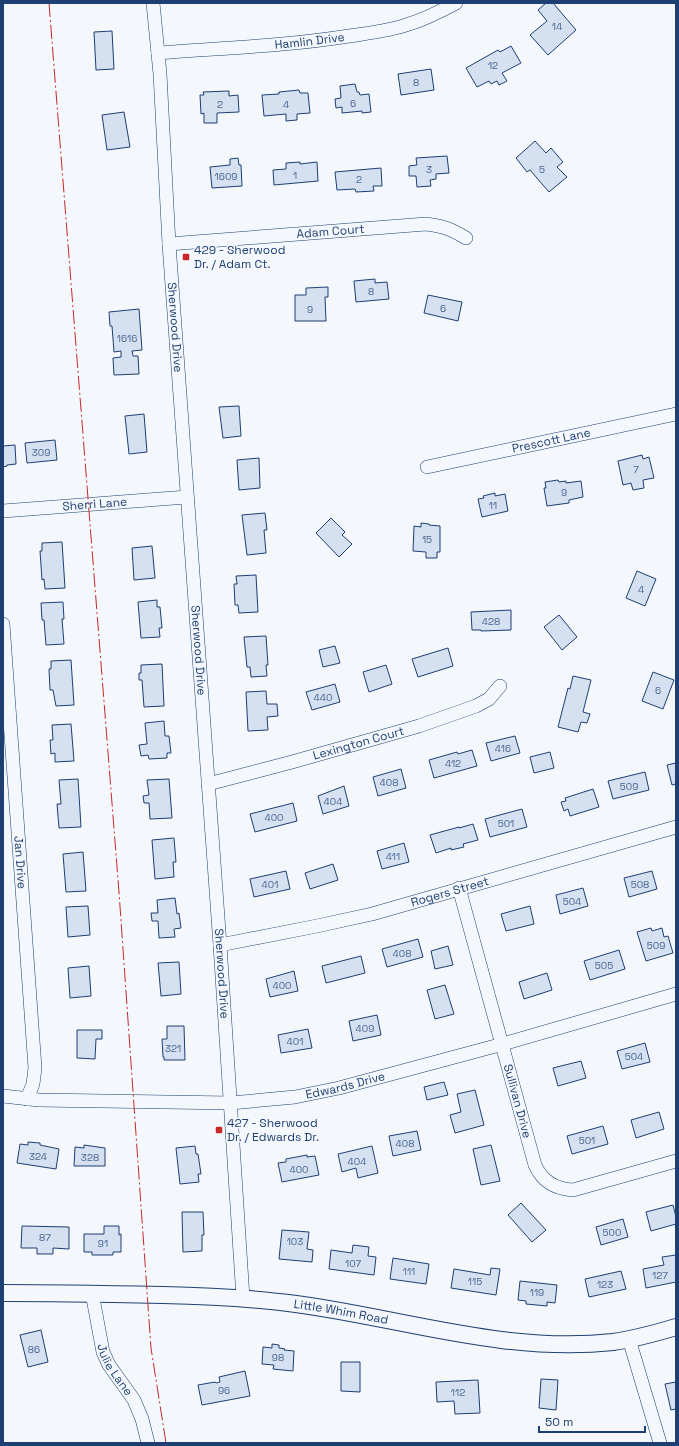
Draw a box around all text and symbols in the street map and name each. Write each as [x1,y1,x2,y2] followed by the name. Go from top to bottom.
[552,20,562,33] house number: 14
[274,29,346,53] street label: Hamlin Drive
[488,59,498,72] house number: 12
[413,76,419,89] house number: 8
[350,97,356,110] house number: 6
[217,98,223,111] house number: 2
[283,98,289,111] house number: 4
[426,163,432,176] house number: 3
[539,163,545,176] house number: 5
[293,169,297,182] house number: 1
[215,170,237,183] house number: 1609
[356,173,362,186] house number: 2
[296,221,365,242] street label: Adam Court
[194,242,285,272] place label: 429 - Sherwood Dr. / Adam Ct.
[181,252,191,262] marker: 429 - Sherwood Dr. / Adam Ct.
[164,282,186,373] street label: Sherwood Drive
[368,285,374,298] house number: 8
[440,302,446,315] house number: 6
[307,303,313,316] house number: 9
[117,332,137,345] house number: 1616
[510,424,592,457] street label: Prescott Lane
[32,446,50,459] house number: 309
[633,463,639,476] house number: 7
[561,486,567,499] house number: 9
[62,494,128,514] street label: Sherri Lane
[489,499,497,512] house number: 11
[422,533,432,546] house number: 15
[638,583,644,596] house number: 4
[187,605,210,696] street label: Sherwood Drive
[482,615,500,628] house number: 428
[655,684,661,697] house number: 6
[314,691,332,704] house number: 440
[311,723,406,764] street label: Lexington Court
[495,742,511,755] house number: 416
[445,757,461,770] house number: 412
[380,776,398,789] house number: 408
[620,780,638,793] house number: 509
[324,795,342,808] house number: 404
[264,811,284,824] house number: 400
[498,817,514,830] house number: 501
[10,835,30,889] street label: Jan Drive
[386,850,400,863] house number: 411
[409,873,491,910] street label: Rogers Street
[262,878,278,891] house number: 401
[631,878,649,891] house number: 508
[563,895,581,908] house number: 504
[211,928,233,1019] street label: Sherwood Drive
[647,939,665,952] house number: 509
[393,947,411,960] house number: 408
[595,959,613,972] house number: 505
[272,979,292,992] house number: 400
[356,1022,374,1035] house number: 409
[287,1035,303,1048] house number: 401
[165,1042,181,1055] house number: 321
[625,1050,643,1063] house number: 504
[500,1062,535,1140] street label: Sullivan Drive
[304,1068,387,1103] street label: Edwards Drive
[227,1115,319,1145] place label: 427 - Sherwood Dr. / Edwards Dr.
[214,1125,224,1135] marker: 427 - Sherwood Dr. / Edwards Dr.
[579,1134,595,1147] house number: 501
[396,1137,414,1150] house number: 408
[29,1150,47,1163] house number: 324
[81,1151,99,1164] house number: 328
[348,1155,366,1168] house number: 404
[289,1163,309,1176] house number: 400
[603,1226,621,1239] house number: 500
[39,1231,51,1244] house number: 87
[287,1235,303,1248] house number: 103
[98,1237,108,1250] house number: 91
[345,1257,361,1270] house number: 107
[403,1265,415,1278] house number: 111
[652,1269,668,1282] house number: 127
[468,1275,482,1288] house number: 115
[597,1278,613,1291] house number: 123
[530,1286,544,1299] house number: 119
[293,1296,390,1328] street label: Little Whim Road
[28,1343,40,1356] house number: 86
[94,1343,136,1399] street label: Julie Lane
[272,1351,284,1364] house number: 98
[218,1384,230,1397] house number: 96
[451,1386,465,1399] house number: 112
[539,1408,645,1434] scale bar
[545,1414,573,1430] text: 50 m

